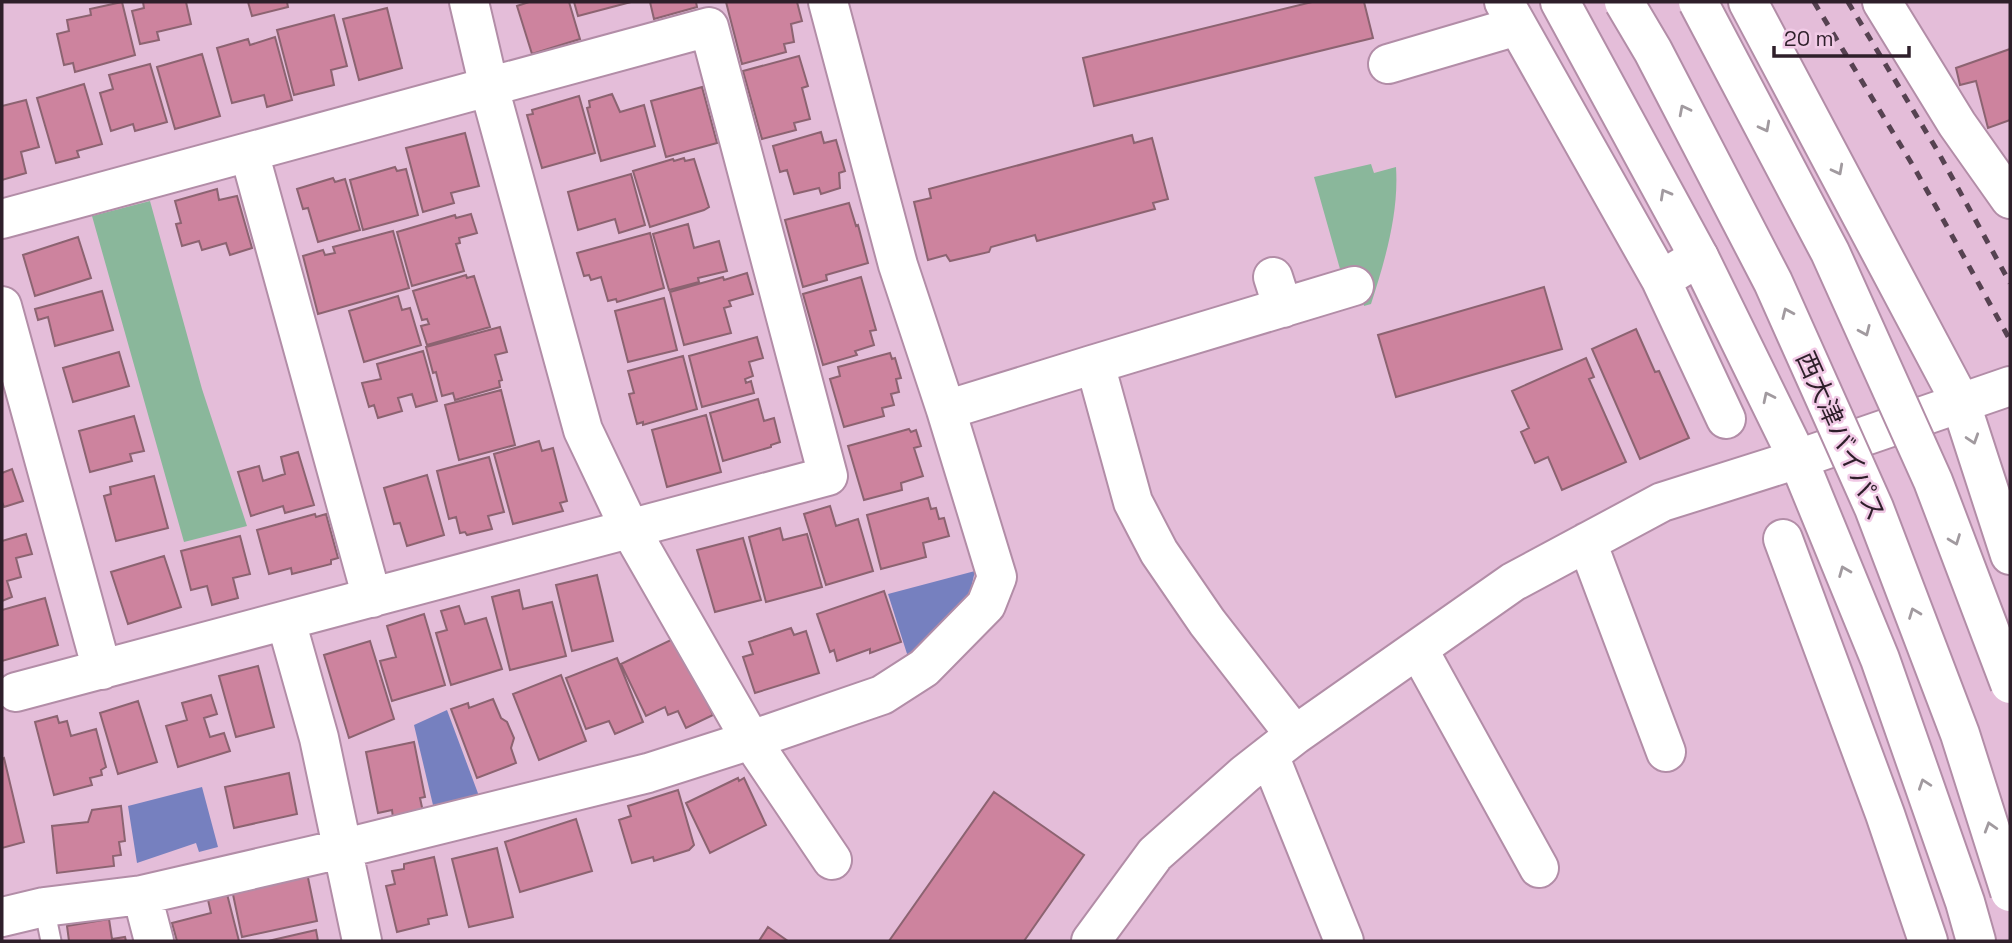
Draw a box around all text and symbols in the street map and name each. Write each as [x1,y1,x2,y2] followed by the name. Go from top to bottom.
[1774,14,1909,58] scale bar
[1784,25,1834,52] text: 20 m
[1679,105,1692,118] one-way arrow
[1756,120,1770,132] one-way arrow
[1830,163,1843,175] one-way arrow
[1660,189,1673,202] one-way arrow
[1781,308,1795,320] one-way arrow
[1857,324,1871,336] one-way arrow
[1789,346,1893,526] street label: 西大津バイパス
[1762,392,1776,404] one-way arrow
[1964,432,1979,444] one-way arrow
[1947,533,1961,545] one-way arrow
[1838,565,1852,577] one-way arrow
[1908,607,1922,619] one-way arrow
[1918,778,1932,790] one-way arrow
[1983,821,1998,833] one-way arrow

